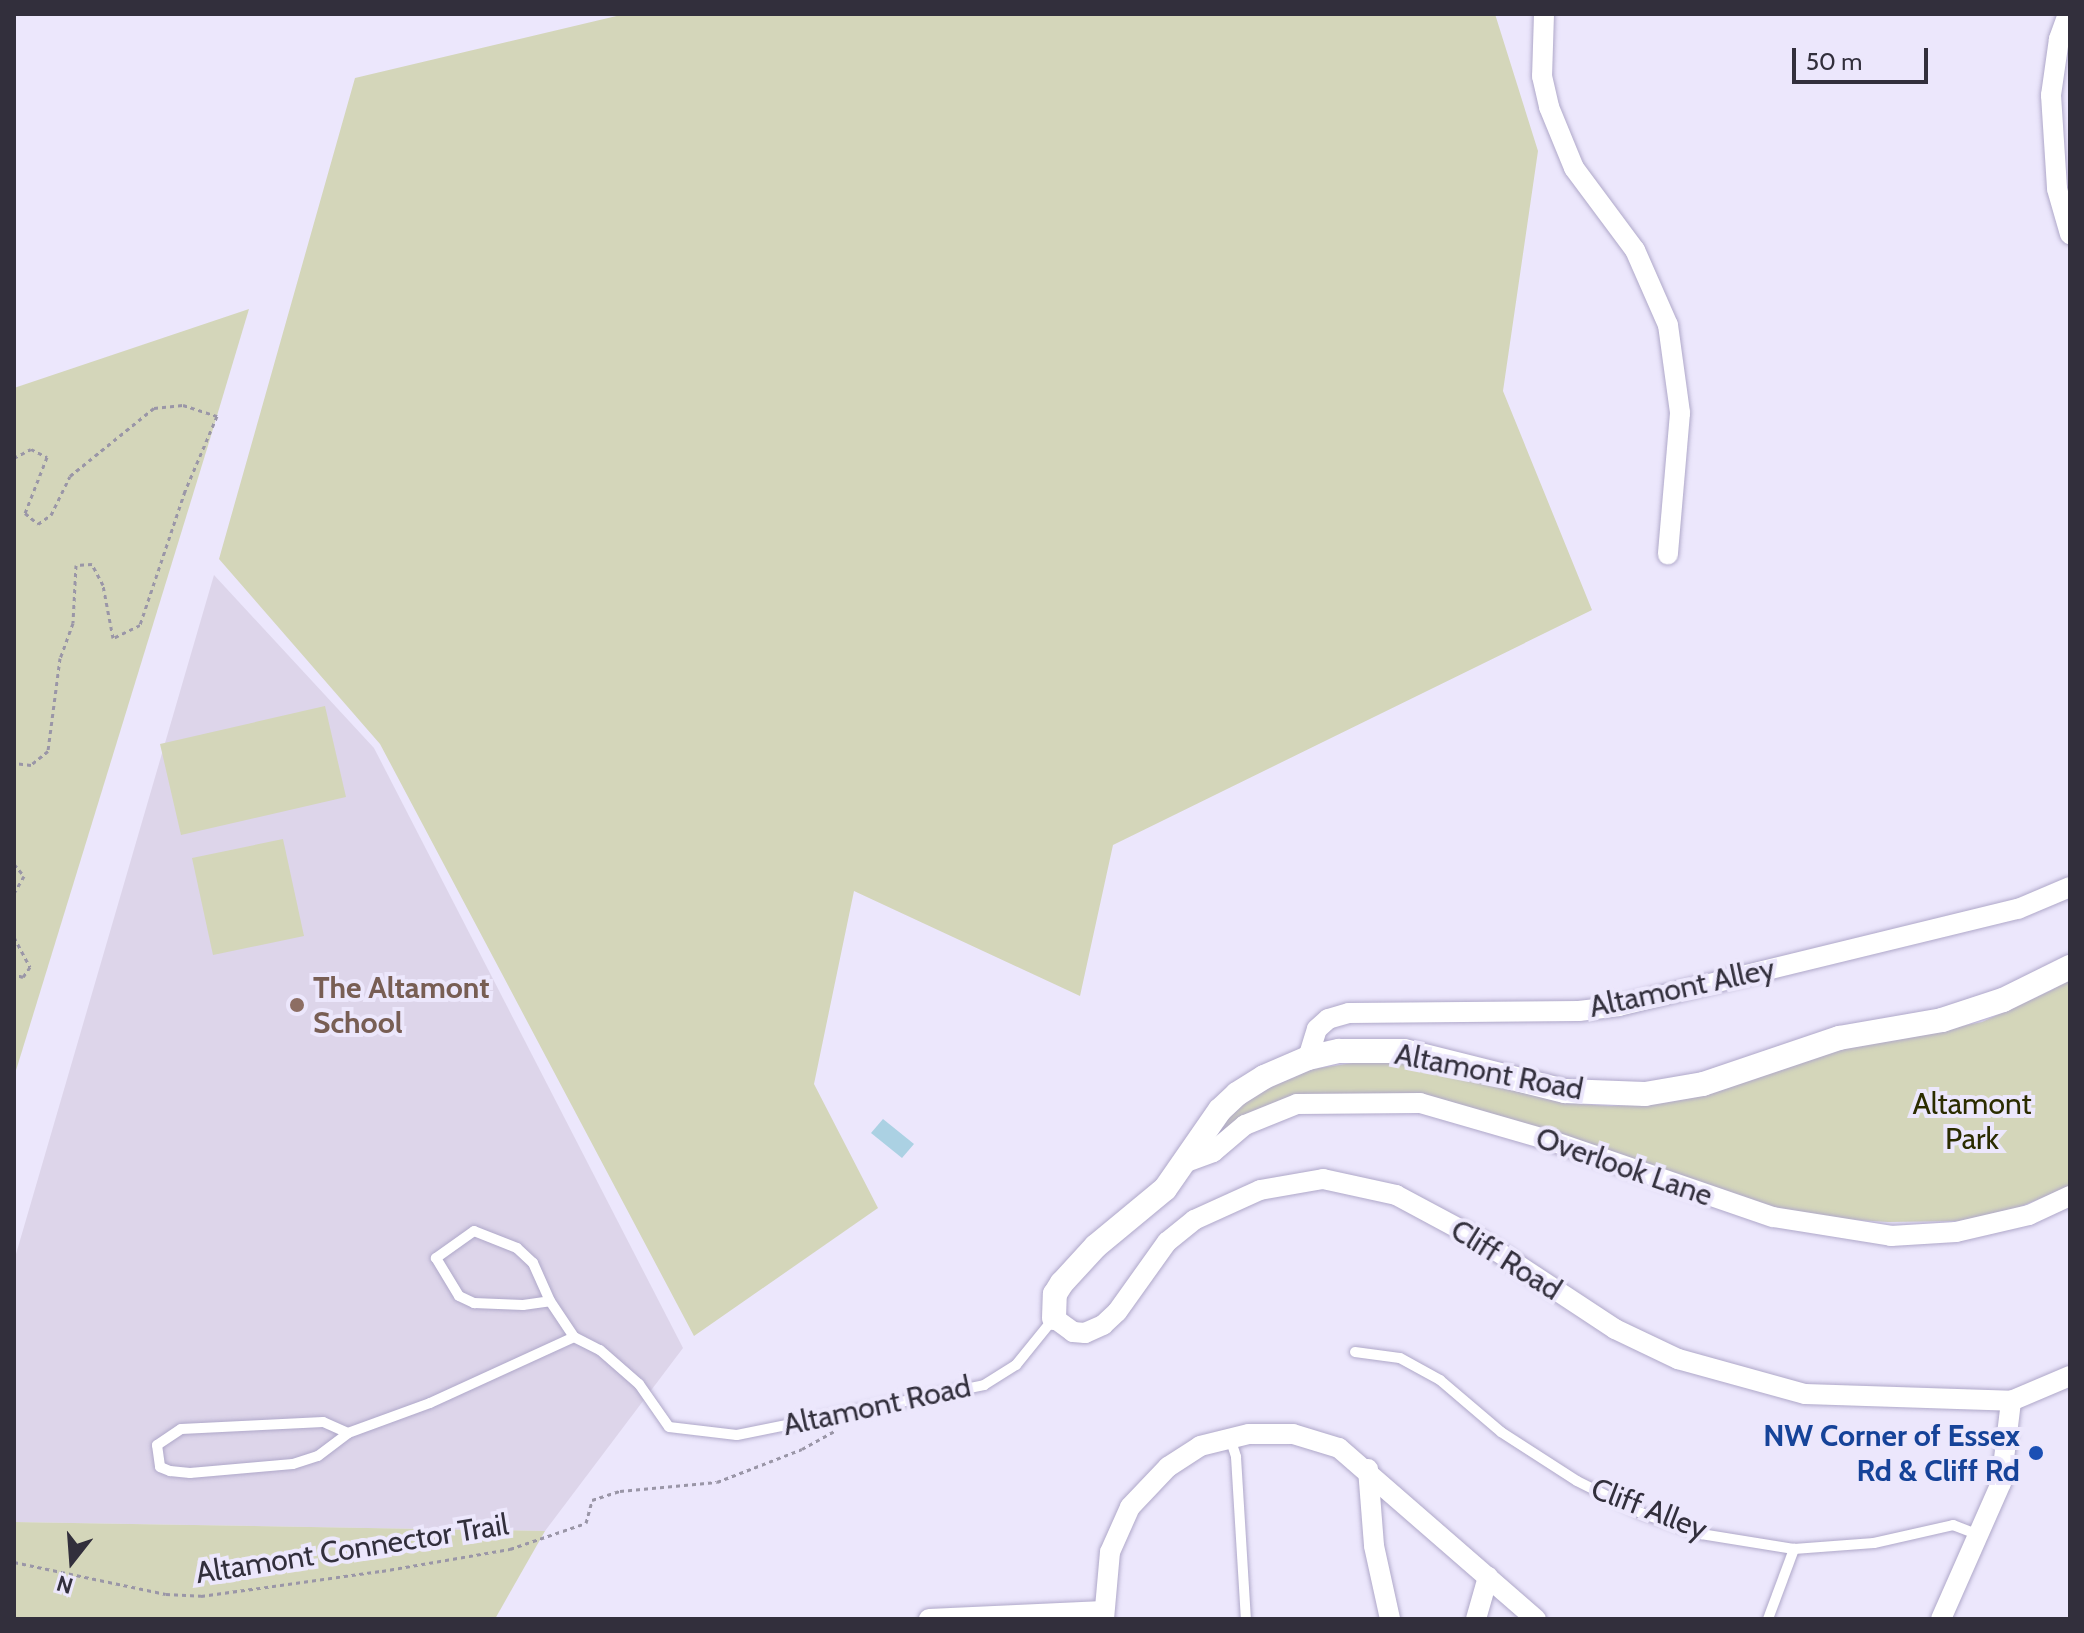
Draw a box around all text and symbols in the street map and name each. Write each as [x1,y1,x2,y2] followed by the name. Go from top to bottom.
[1796,32,1932,82] scale bar
[1806,47,1862,76] text: 50 m
[1586,951,1778,1025] street label: Altamont Alley
[313,970,490,1040] place label: The Altamont School
[288,996,306,1014] marker: The Altamont School
[1392,1036,1586,1108] street label: Altamont Road
[1912,1086,2032,1156] park label: Altamont Park
[1531,1120,1717,1214] street label: Overlook Lane
[1444,1212,1568,1308] street label: Cliff Road
[780,1369,974,1443] street label: Altamont Road
[1763,1418,2020,1488] place label: NW Corner of Essex Rd & Cliff Rd
[2027,1444,2045,1462] marker: NW Corner of Essex Rd & Cliff Rd
[1586,1470,1712,1548] street label: Cliff Alley
[193,1506,511,1592] street label: Altamont Connector Trail
[32,1521,112,1601] north arrow
[53,1569,76,1600] text: N

